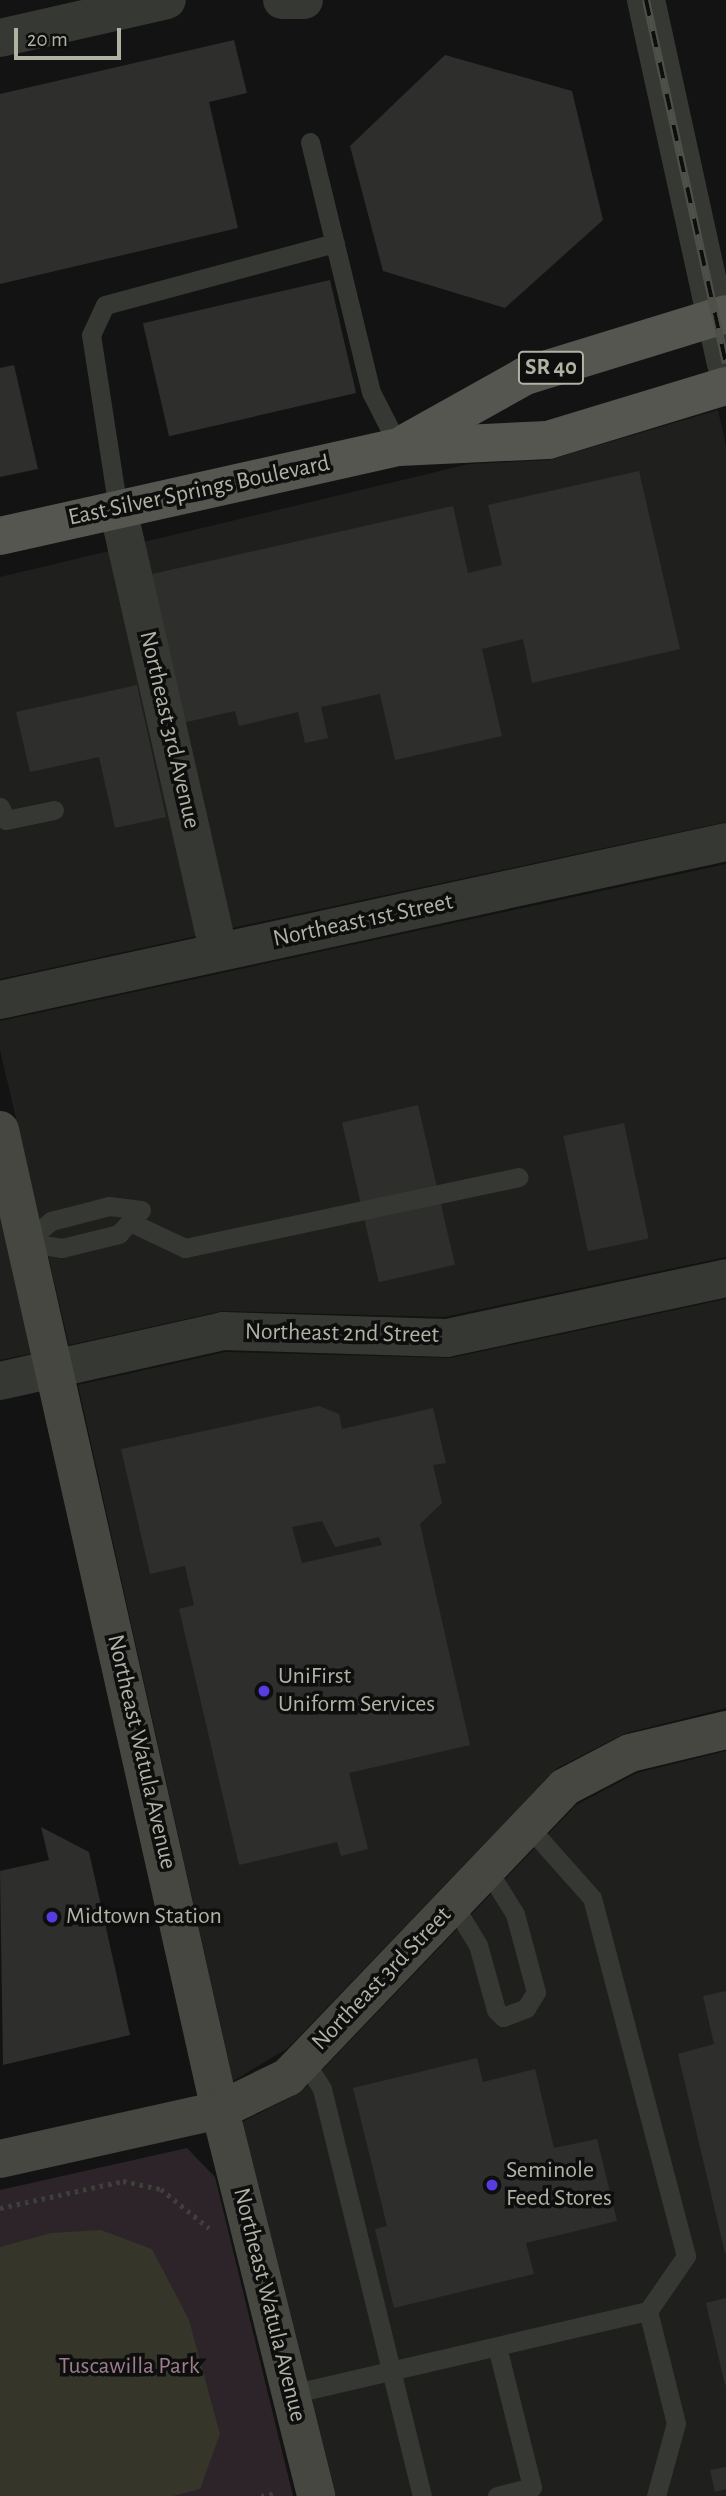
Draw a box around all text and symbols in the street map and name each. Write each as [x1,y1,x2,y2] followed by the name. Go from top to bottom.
[18,14,124,58] scale bar
[27,29,68,50] text: 20 m
[518,348,584,388] road number: SR 40
[66,449,332,533] street label: East Silver Springs Boulevard
[132,628,206,832] street label: Northeast 3rd Avenue
[270,888,456,954] street label: Northeast 1st Street
[245,1318,439,1350] street label: Northeast 2nd Street
[100,1632,182,1872] street label: Northeast Watula Avenue
[278,1663,435,1719] place label: UniFirst Uniform Services
[256,1683,272,1699] marker: UniFirst Uniform Services
[306,1901,458,2057] street label: Northeast 3rd Street
[66,1903,222,1931] place label: Midtown Station
[44,1909,60,1925] marker: Midtown Station
[506,2157,612,2213] place label: Seminole Feed Stores
[484,2177,500,2193] marker: Seminole Feed Stores
[226,2185,312,2425] street label: Northeast Watula Avenue
[58,2353,200,2381] park label: Tuscawilla Park

